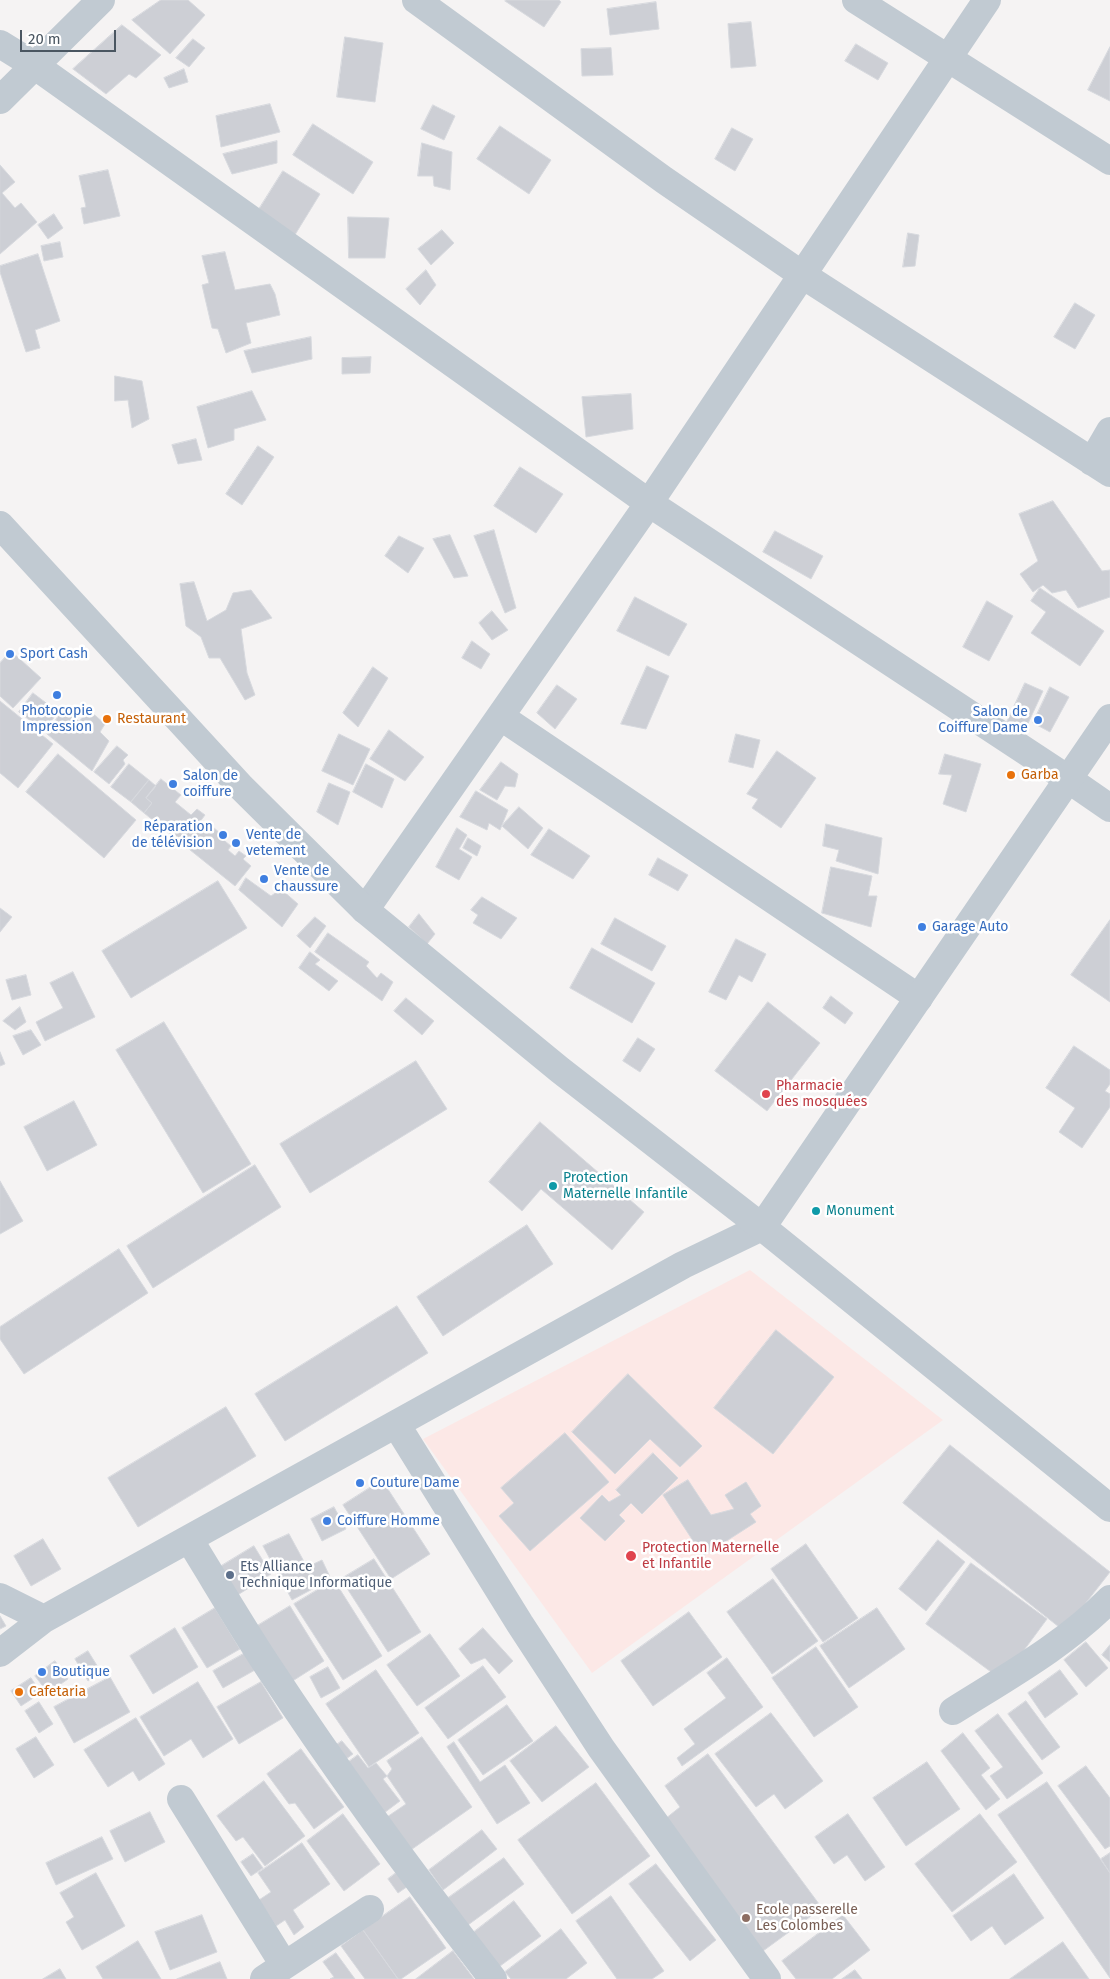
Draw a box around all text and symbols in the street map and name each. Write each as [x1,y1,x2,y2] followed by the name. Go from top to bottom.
[22,20,119,52] scale bar
[28,30,61,48] text: 20 m
[20,646,88,662] place label: Sport Cash
[4,648,16,660] marker: Sport Cash
[51,689,63,701] marker: Photocopie Impression
[21,703,93,736] place label: Photocopie Impression
[938,704,1028,736] place label: Salon de Coiffure Dame
[117,711,186,727] place label: Restaurant
[101,713,113,725] marker: Restaurant
[1032,714,1044,726] marker: Salon de Coiffure Dame
[1021,767,1059,783] place label: Garba
[183,768,238,800] place label: Salon de coiffure
[1005,769,1017,781] marker: Garba
[167,778,179,790] marker: Salon de coiffure
[132,819,213,852] place label: Réparation de télévision
[246,827,306,860] place label: Vente de vetement
[217,829,229,841] marker: Réparation de télévision
[230,837,242,849] marker: Vente de vetement
[274,863,338,896] place label: Vente de chaussure
[258,873,270,885] marker: Vente de chaussure
[932,919,1008,935] place label: Garage Auto
[916,921,928,933] marker: Garage Auto
[776,1078,867,1110] place label: Pharmacie des mosquées
[760,1088,772,1100] marker: Pharmacie des mosquées
[563,1170,688,1202] place label: Protection Maternelle Infantile
[547,1180,559,1192] marker: Protection Maternelle Infantile
[826,1203,894,1219] place label: Monument
[810,1205,822,1217] marker: Monument
[370,1475,460,1491] place label: Couture Dame
[354,1477,366,1489] marker: Couture Dame
[337,1513,440,1529] place label: Coiffure Homme
[321,1515,333,1527] marker: Coiffure Homme
[642,1540,779,1572] place label: Protection Maternelle et Infantile
[624,1549,638,1563] marker: Protection Maternelle et Infantile
[240,1559,392,1591] place label: Ets Alliance Technique Informatique
[224,1569,236,1581] marker: Ets Alliance Technique Informatique
[52,1664,110,1680] place label: Boutique
[36,1666,48,1678] marker: Boutique
[29,1684,86,1700] place label: Cafetaria
[13,1686,25,1698] marker: Cafetaria
[756,1902,858,1934] place label: Ecole passerelle Les Colombes
[740,1912,752,1924] marker: Ecole passerelle Les Colombes

